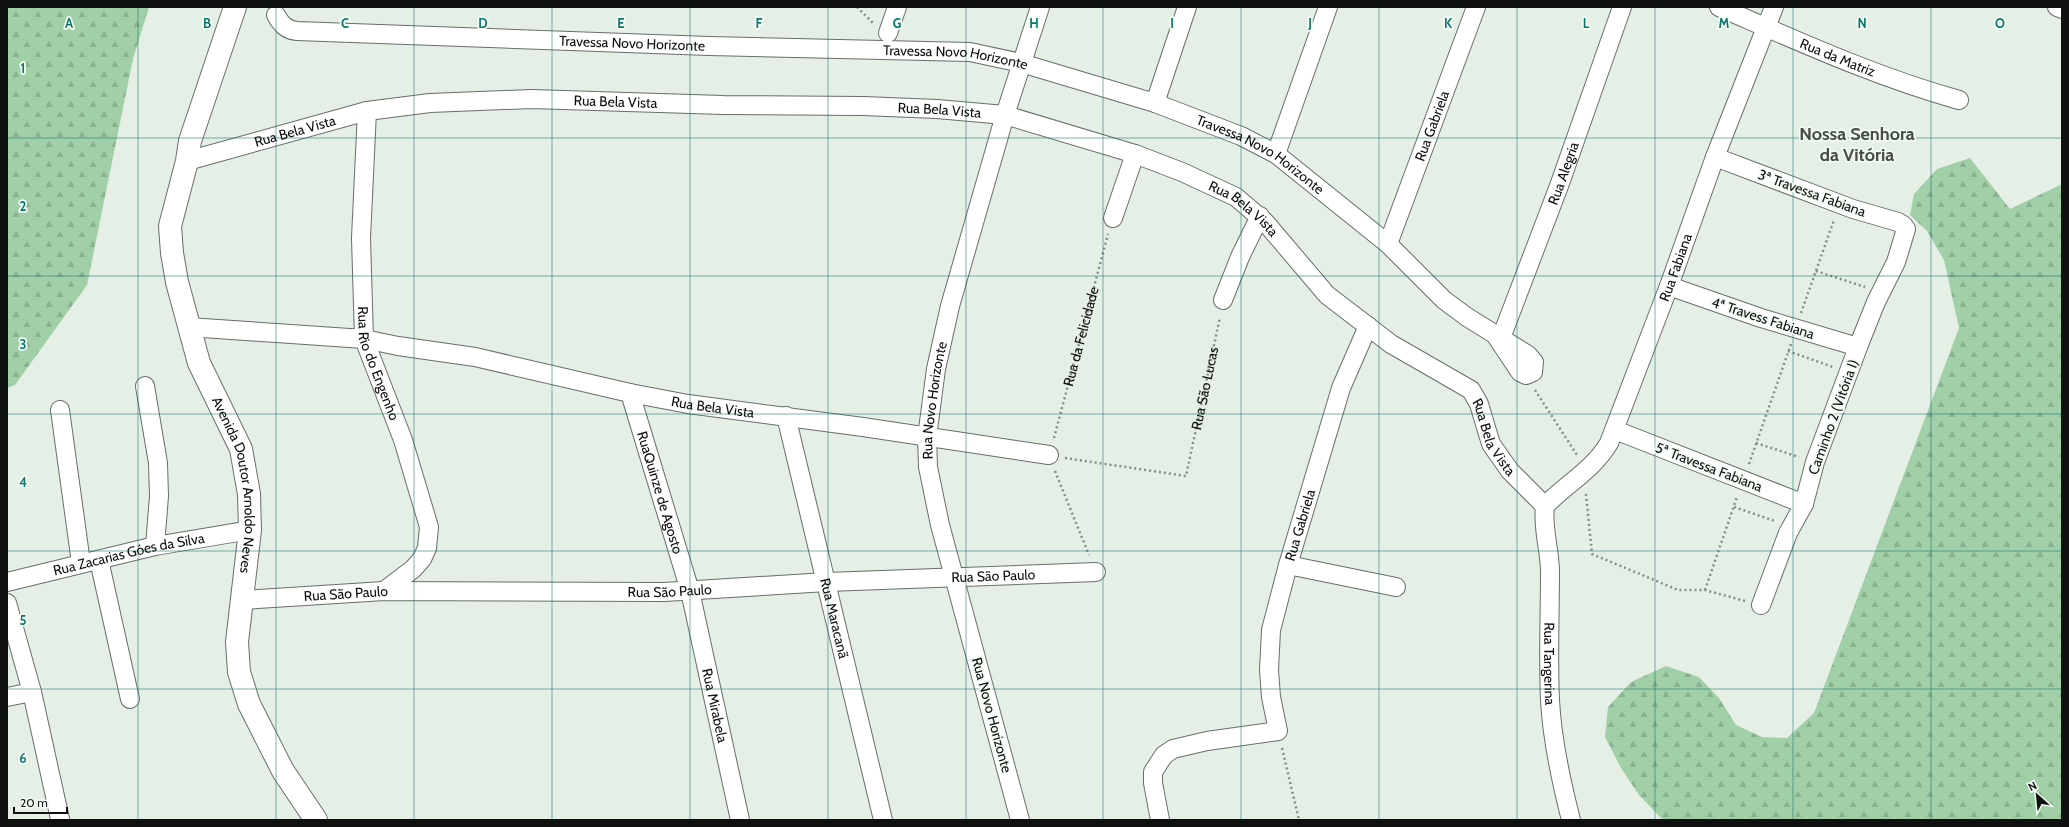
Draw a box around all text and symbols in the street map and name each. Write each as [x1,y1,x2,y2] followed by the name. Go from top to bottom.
[65,15,74,31] text: A
[203,15,211,31] text: B
[341,15,349,31] text: C
[478,15,488,31] text: D
[617,15,625,31] text: E
[756,15,763,31] text: F
[893,15,902,31] text: G
[1029,15,1039,31] text: H
[1170,15,1174,31] text: I
[1307,15,1312,31] text: J
[1444,15,1453,31] text: K
[1583,15,1590,31] text: L
[1719,15,1730,31] text: M
[1857,15,1867,31] text: N
[1995,15,2005,31] text: O
[559,32,705,55] street label: Travessa Novo Horizonte
[1797,34,1878,81] street label: Rua da Matriz
[883,41,1030,74] street label: Travessa Novo Horizonte
[21,60,25,76] text: 1
[1411,88,1453,164] street label: Rua Gabriela
[573,91,658,112] street label: Rua Bela Vista
[897,98,982,122] street label: Rua Bela Vista
[252,111,338,151] street label: Rua Bela Vista
[1194,111,1328,198] street label: Travessa Novo Horizonte
[1799,123,1915,166] district label: Nossa Senhora da Vitória
[1544,139,1583,207] street label: Rua Alegria
[1756,165,1869,221] street label: 3ª Travessa Fabiana
[1206,177,1282,240] street label: Rua Bela Vista
[20,198,27,214] text: 2
[1655,231,1696,304] street label: Rua Fabiana
[1059,285,1103,388] street label: Rua da Felicidade
[1709,293,1817,343] street label: 4ª Travess Fabiana
[354,306,404,423] street label: Rua Rio do Engenho
[19,336,27,352] text: 3
[918,340,951,460] street label: Rua Novo Horizonte
[1187,345,1222,431] street label: Rua São Lucas
[1804,357,1862,477] street label: Caminho 2 (Vitória I)
[670,392,756,422] street label: Rua Bela Vista
[208,394,259,575] street label: Avenida Doutor Arnoldo Neves
[1469,395,1519,480] street label: Rua Bela Vista
[633,429,687,556] street label: RuaQuinze de Agosto
[1653,438,1765,496] street label: 5ª Travessa Fabiana
[19,474,27,490] text: 4
[1281,487,1319,563] street label: Rua Gabriela
[51,529,206,579] street label: Rua Zacarias Góes da Silva
[951,565,1036,586] street label: Rua São Paulo
[816,576,853,661] street label: Rua Maracanã
[628,580,713,601] street label: Rua São Paulo
[303,582,389,605] street label: Rua São Paulo
[20,612,27,628] text: 5
[1540,622,1559,706] street label: Rua Tangerina
[968,655,1016,775] street label: Rua Novo Horizonte
[698,666,732,745] street label: Rua Mirabela
[19,750,27,766] text: 6
[2017,775,2057,815] north arrow
[2026,778,2039,794] text: N
[14,789,67,815] scale bar
[20,795,48,810] text: 20 m

